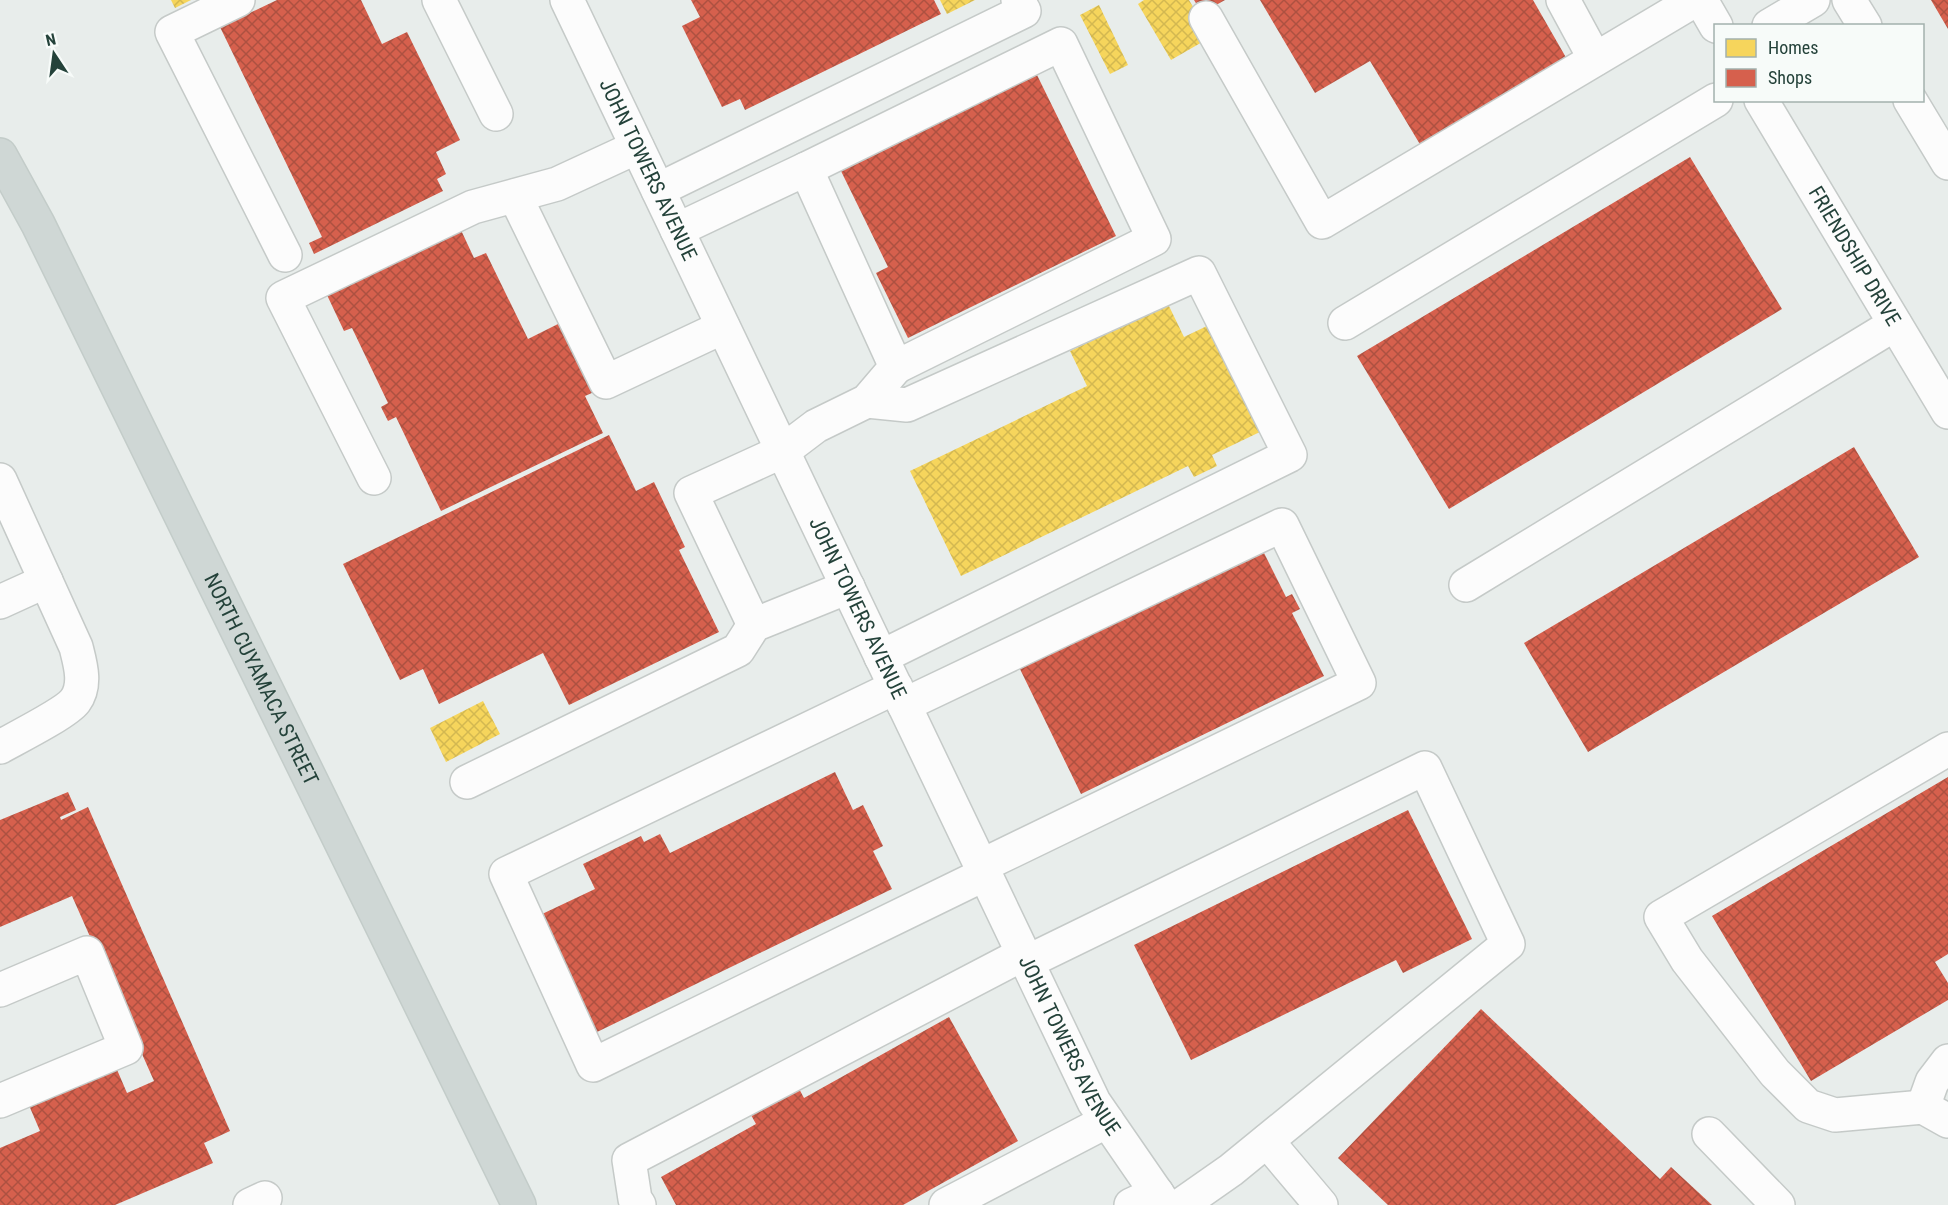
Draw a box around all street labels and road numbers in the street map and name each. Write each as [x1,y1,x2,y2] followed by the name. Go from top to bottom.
[594,75,702,264] street label: JOHN TOWERS AVENUE
[1804,182,1906,330] street label: FRIENDSHIP DRIVE
[804,513,911,703] street label: JOHN TOWERS AVENUE
[199,570,323,789] street label: NORTH CUYAMACA STREET
[1014,952,1125,1140] street label: JOHN TOWERS AVENUE

